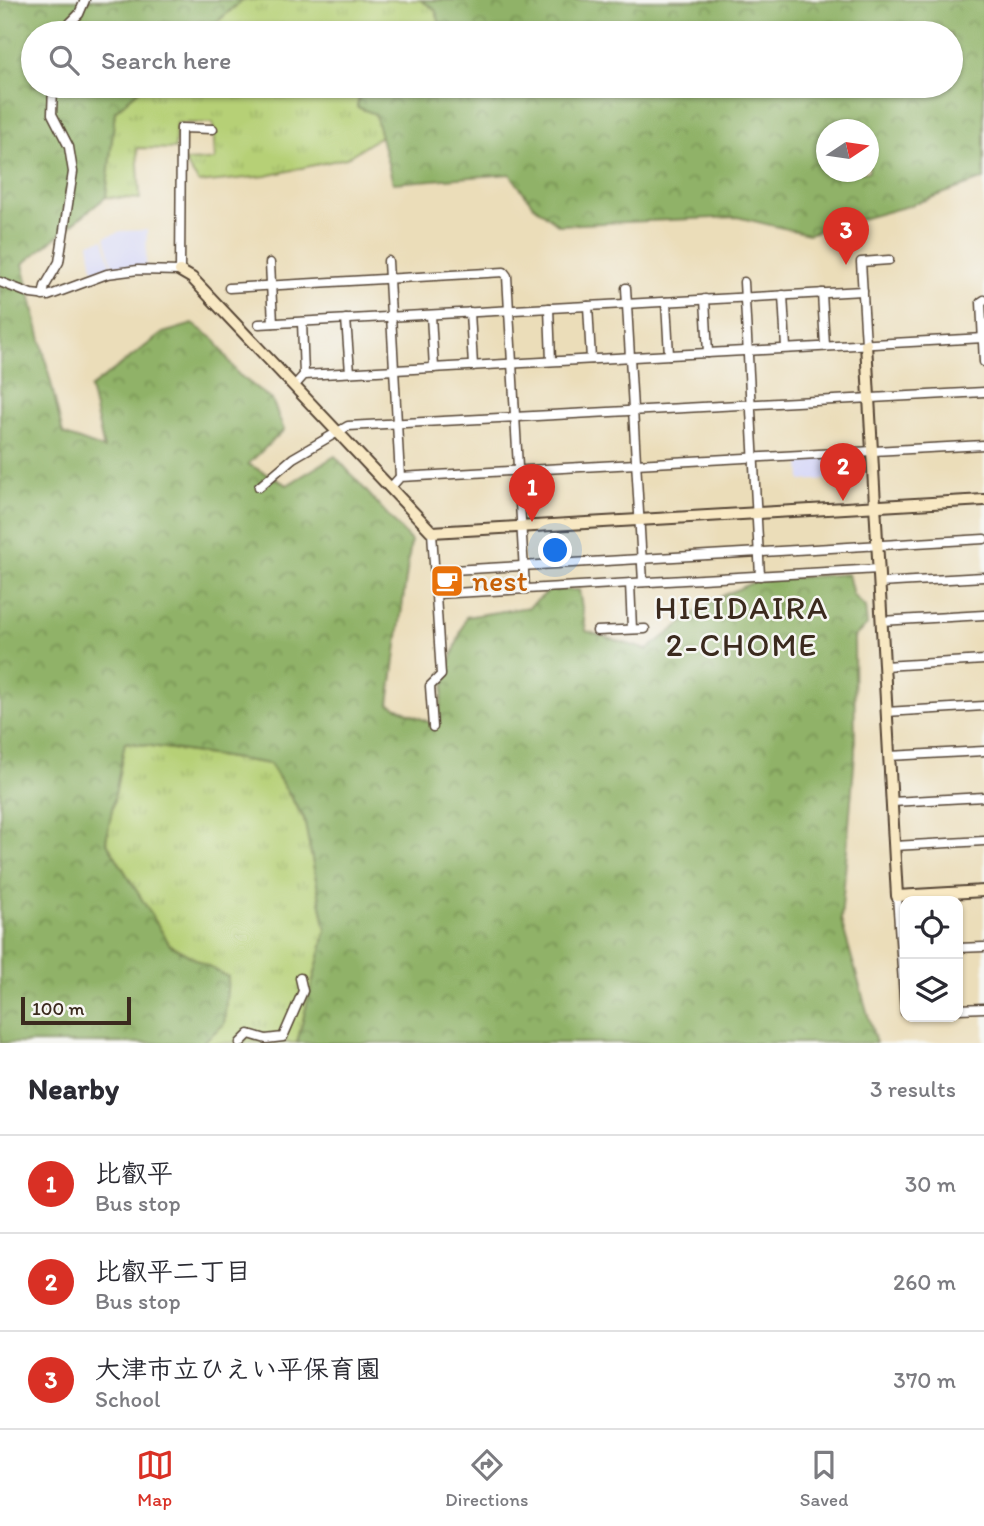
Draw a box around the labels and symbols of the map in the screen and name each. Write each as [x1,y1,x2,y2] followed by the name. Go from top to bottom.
[816,119,879,182] north arrow
[823,207,869,265] pin: 3
[820,443,866,501] pin: 2
[509,464,555,522] pin: 1
[538,533,572,567] your location
[428,562,466,600] cafe icon: nest
[472,562,528,599] place label: nest
[655,589,829,664] district label: HIEIDAIRA 2-CHOME
[21,994,131,1026] scale bar

